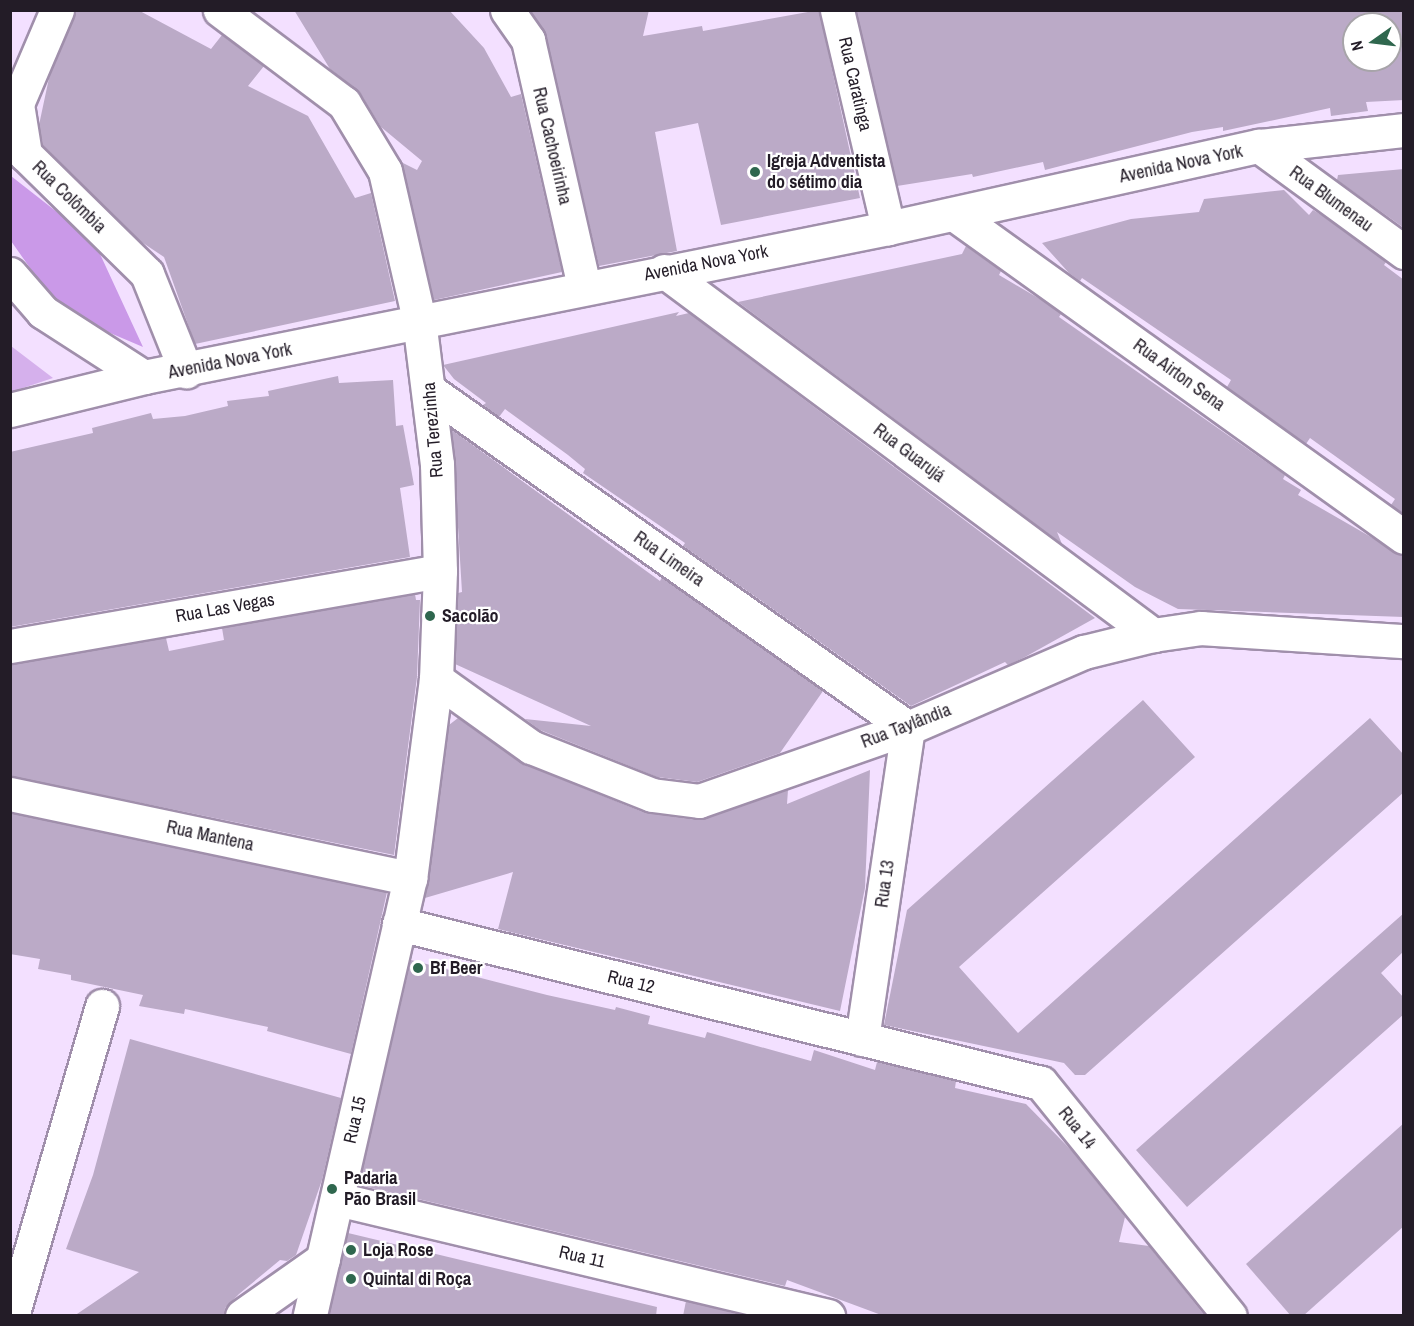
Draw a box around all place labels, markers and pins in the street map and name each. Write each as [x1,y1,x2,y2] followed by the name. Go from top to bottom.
[767,151,886,194] place label: Igreja Adventista do sétimo dia
[748,165,762,179] marker: Igreja Adventista do sétimo dia
[442,605,499,627] place label: Sacolão
[423,609,437,623] marker: Sacolão
[430,957,482,979] place label: Bf Beer
[411,961,425,975] marker: Bf Beer
[344,1168,416,1210] place label: Padaria Pão Brasil
[325,1182,339,1196] marker: Padaria Pão Brasil
[363,1239,434,1261] place label: Loja Rose
[344,1243,358,1257] marker: Loja Rose
[363,1268,471,1290] place label: Quintal di Roça
[344,1272,358,1286] marker: Quintal di Roça

